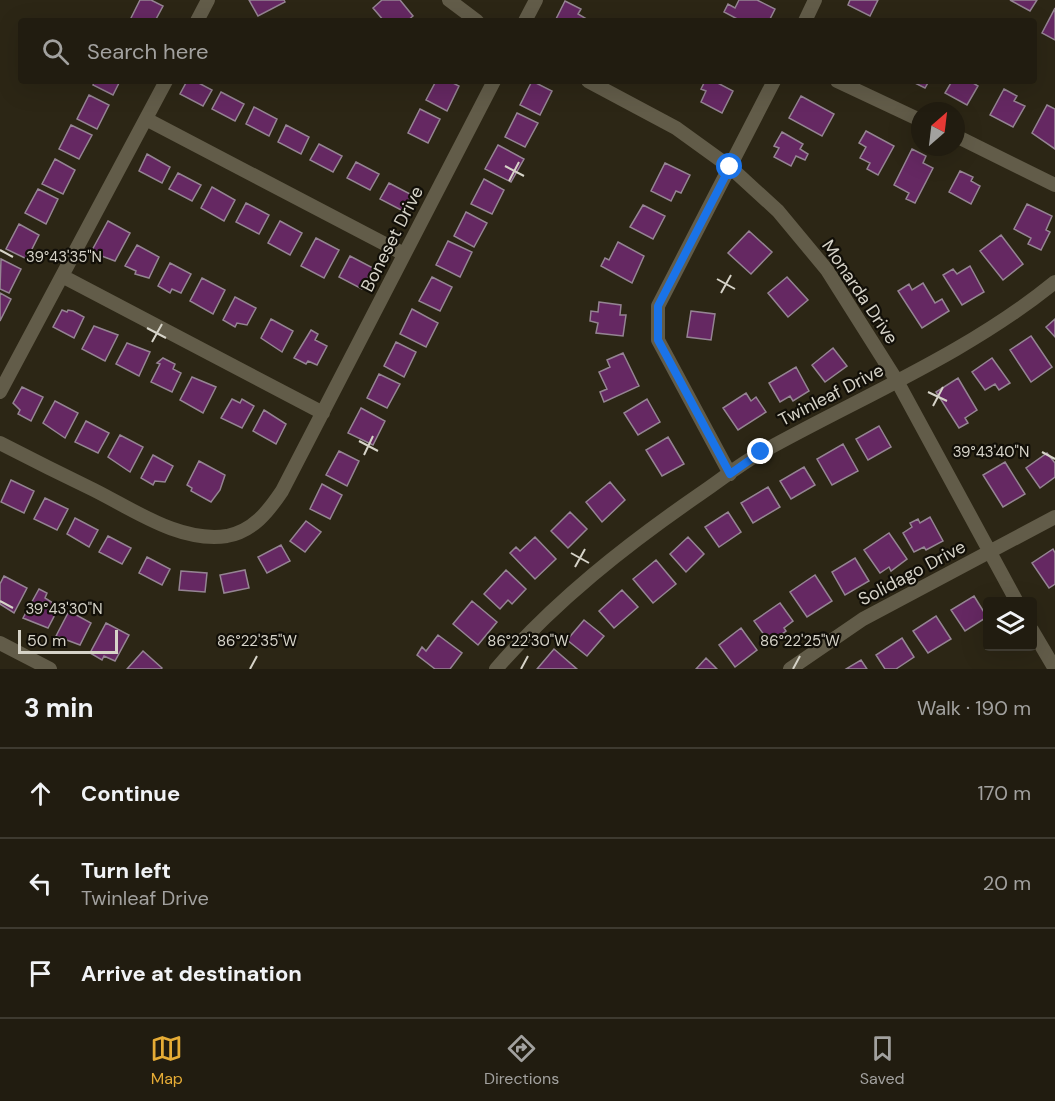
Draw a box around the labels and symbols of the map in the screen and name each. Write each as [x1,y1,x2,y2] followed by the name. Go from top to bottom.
[911,102,965,156] north arrow
[716,153,742,179] route start
[355,182,429,296] street label: Boneset Drive
[816,235,904,349] street label: Monarda Drive
[26,247,102,267] text: 39°43'35"N
[774,358,888,432] street label: Twinleaf Drive
[747,438,773,464] route end
[953,442,1029,462] text: 39°43'40"N
[854,535,970,611] street label: Solidago Drive
[25,599,103,619] text: 39°43'30"N
[18,627,118,654] scale bar
[217,631,297,651] text: 86°22'35"W
[487,631,569,651] text: 86°22'30"W
[760,631,840,651] text: 86°22'25"W

